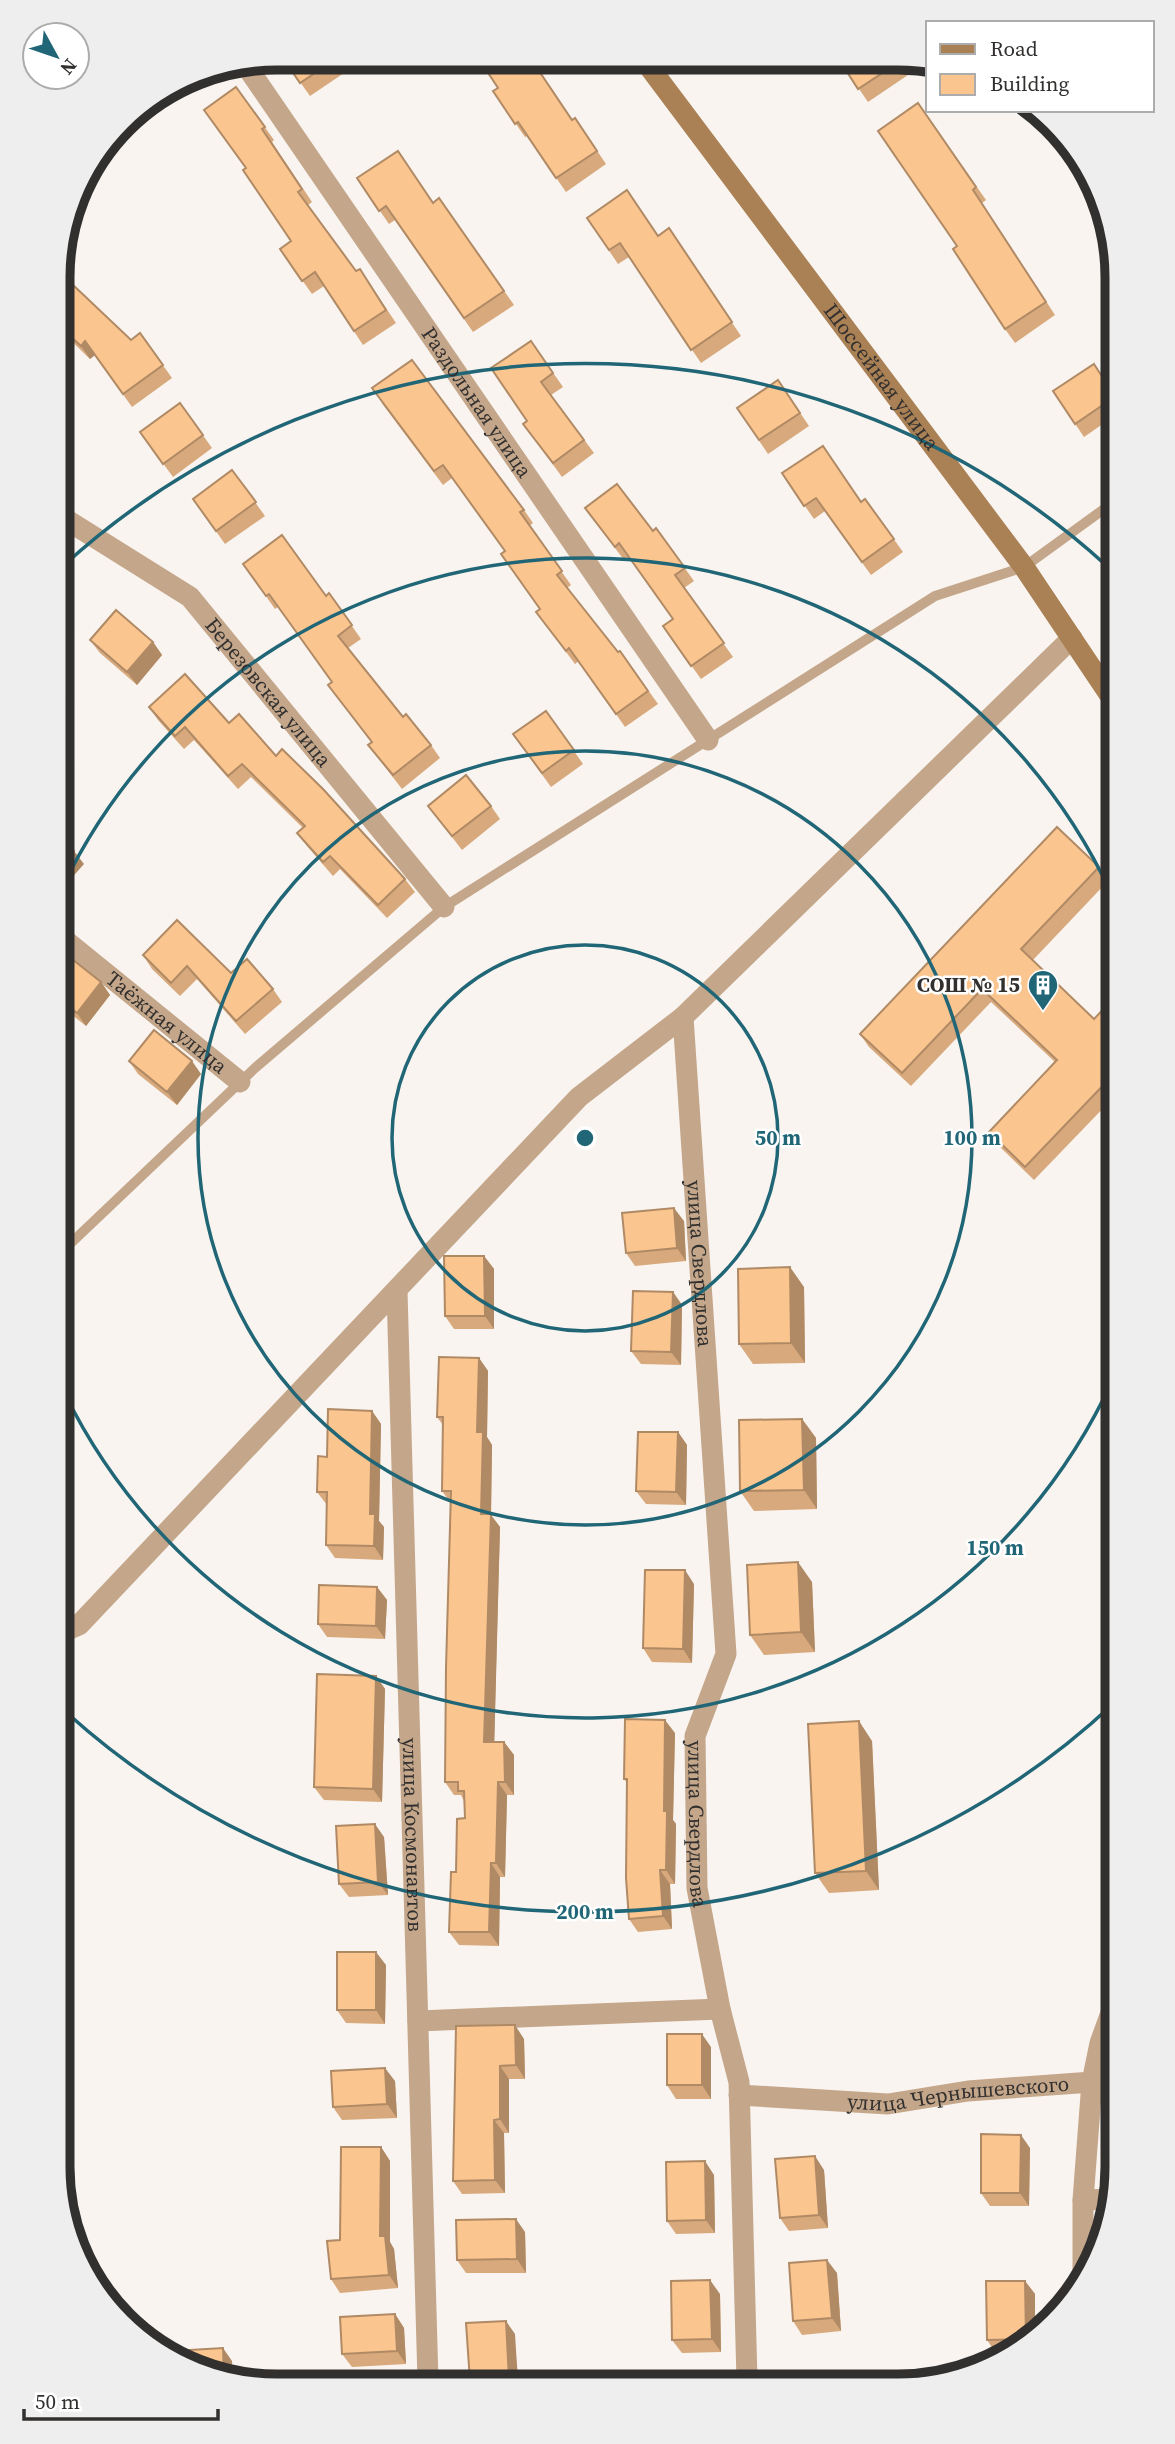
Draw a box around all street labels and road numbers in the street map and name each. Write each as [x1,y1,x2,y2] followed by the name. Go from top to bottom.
[817,297,947,456] street label: Шоссейная улица
[415,321,539,483] street label: Раздольная улица
[199,611,339,773] street label: Березовская улица
[100,964,234,1080] street label: Таёжная улица
[680,1179,720,1348] street label: улица Свердлова
[396,1737,430,1932] street label: улица Космонавтов
[681,1740,715,1910] street label: улица Свердлова
[846,2069,1070,2119] street label: улица Чернышевского

